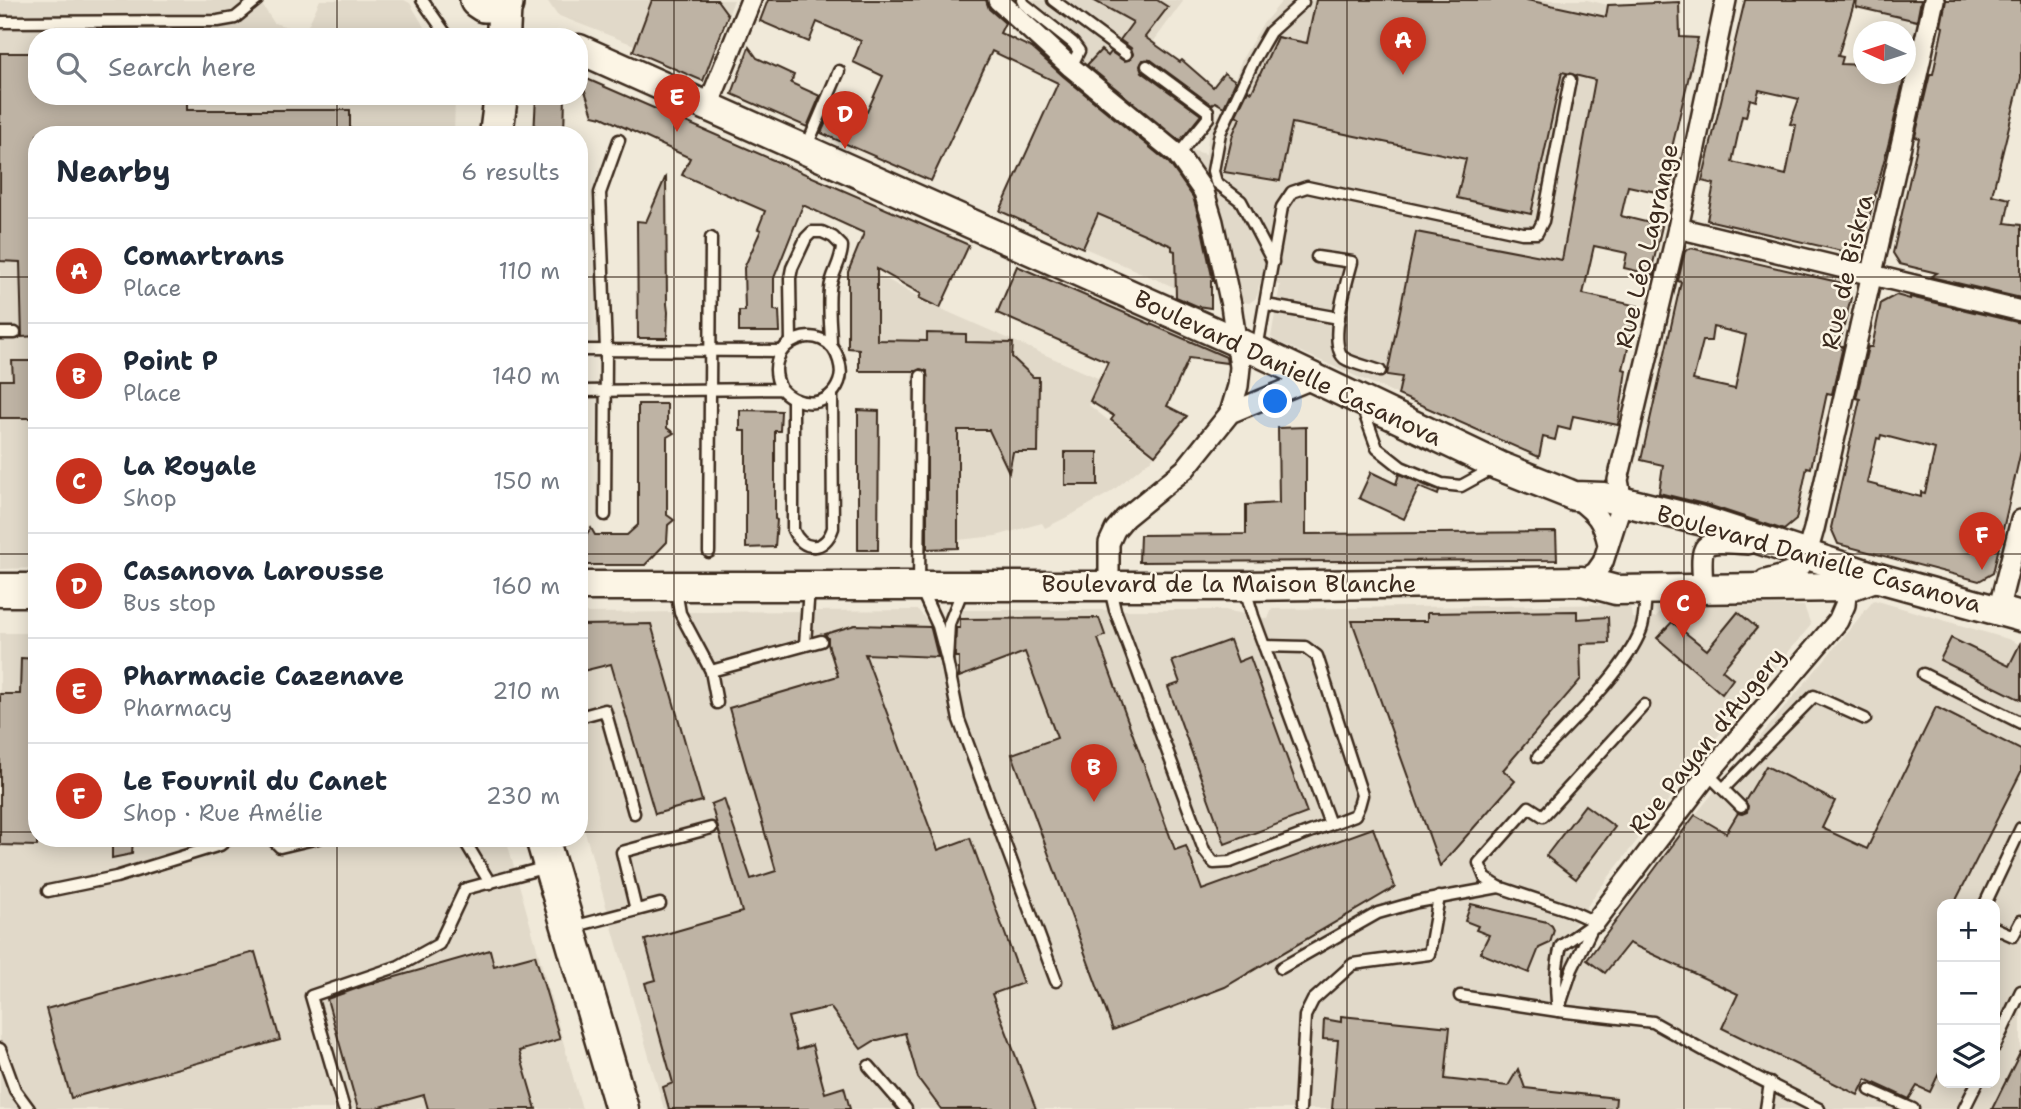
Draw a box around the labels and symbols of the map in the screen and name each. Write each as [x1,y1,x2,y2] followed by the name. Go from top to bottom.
[1380,17,1426,75] pin: A
[1853,21,1916,84] north arrow
[654,74,700,132] pin: E
[822,91,868,149] pin: D
[1608,140,1686,352] street label: Rue Léo Lagrange
[1814,191,1880,353] street label: Rue de Biskra
[1129,283,1447,454] street label: Boulevard Danielle Casanova
[1258,384,1292,418] your location
[1654,499,1984,619] street label: Boulevard Danielle Casanova
[1959,512,2005,570] pin: F
[1042,568,1416,600] street label: Boulevard de la Maison Blanche
[1660,580,1706,638] pin: C
[1622,641,1792,841] street label: Rue Payan d'Augery
[1071,744,1117,802] pin: B

